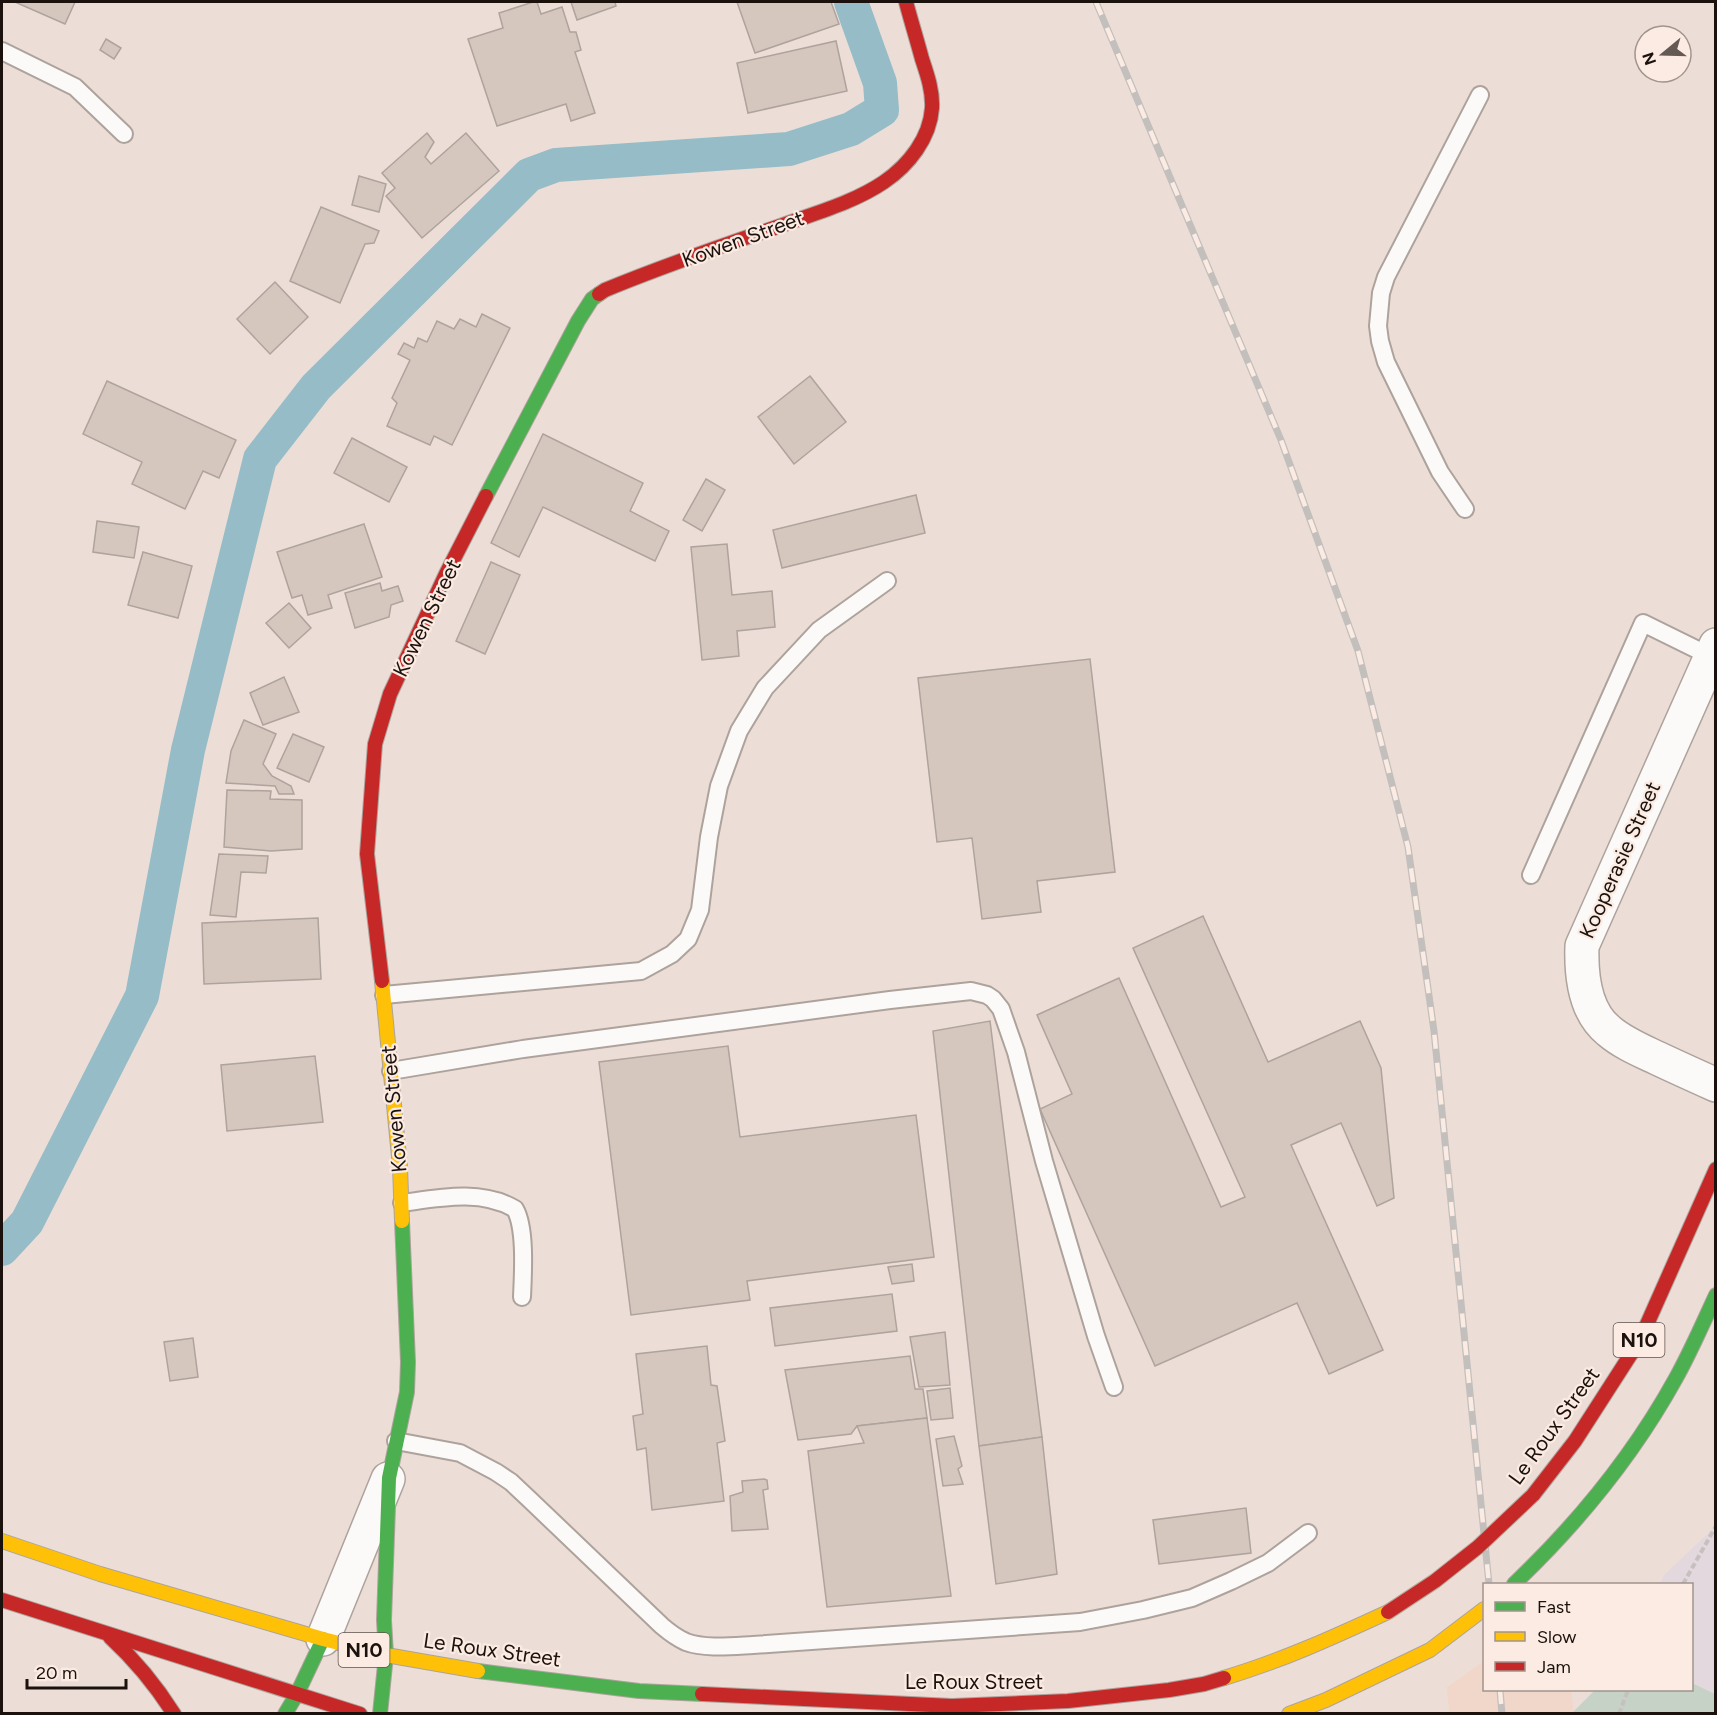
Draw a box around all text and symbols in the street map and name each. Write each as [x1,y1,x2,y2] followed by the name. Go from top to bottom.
[1633,24,1693,84] north arrow
[1638,50,1660,68] text: N
[678,205,807,272] street label: Kowen Street
[387,555,466,681] street label: Kowen Street
[1574,778,1665,942] street label: Kooperasie Street
[375,1044,412,1174] street label: Kowen Street
[1614,1323,1664,1357] road number: N10
[1503,1362,1604,1489] street label: Le Roux Street
[1483,1583,1693,1691] legend
[1537,1596,1571,1618] text: Fast
[1537,1626,1576,1648] text: Slow
[422,1627,562,1672] street label: Le Roux Street
[338,1633,389,1667] road number: N10
[27,1652,126,1690] scale bar
[1537,1656,1571,1678] text: Jam
[36,1662,77,1684] text: 20 m
[905,1669,1043,1694] street label: Le Roux Street

